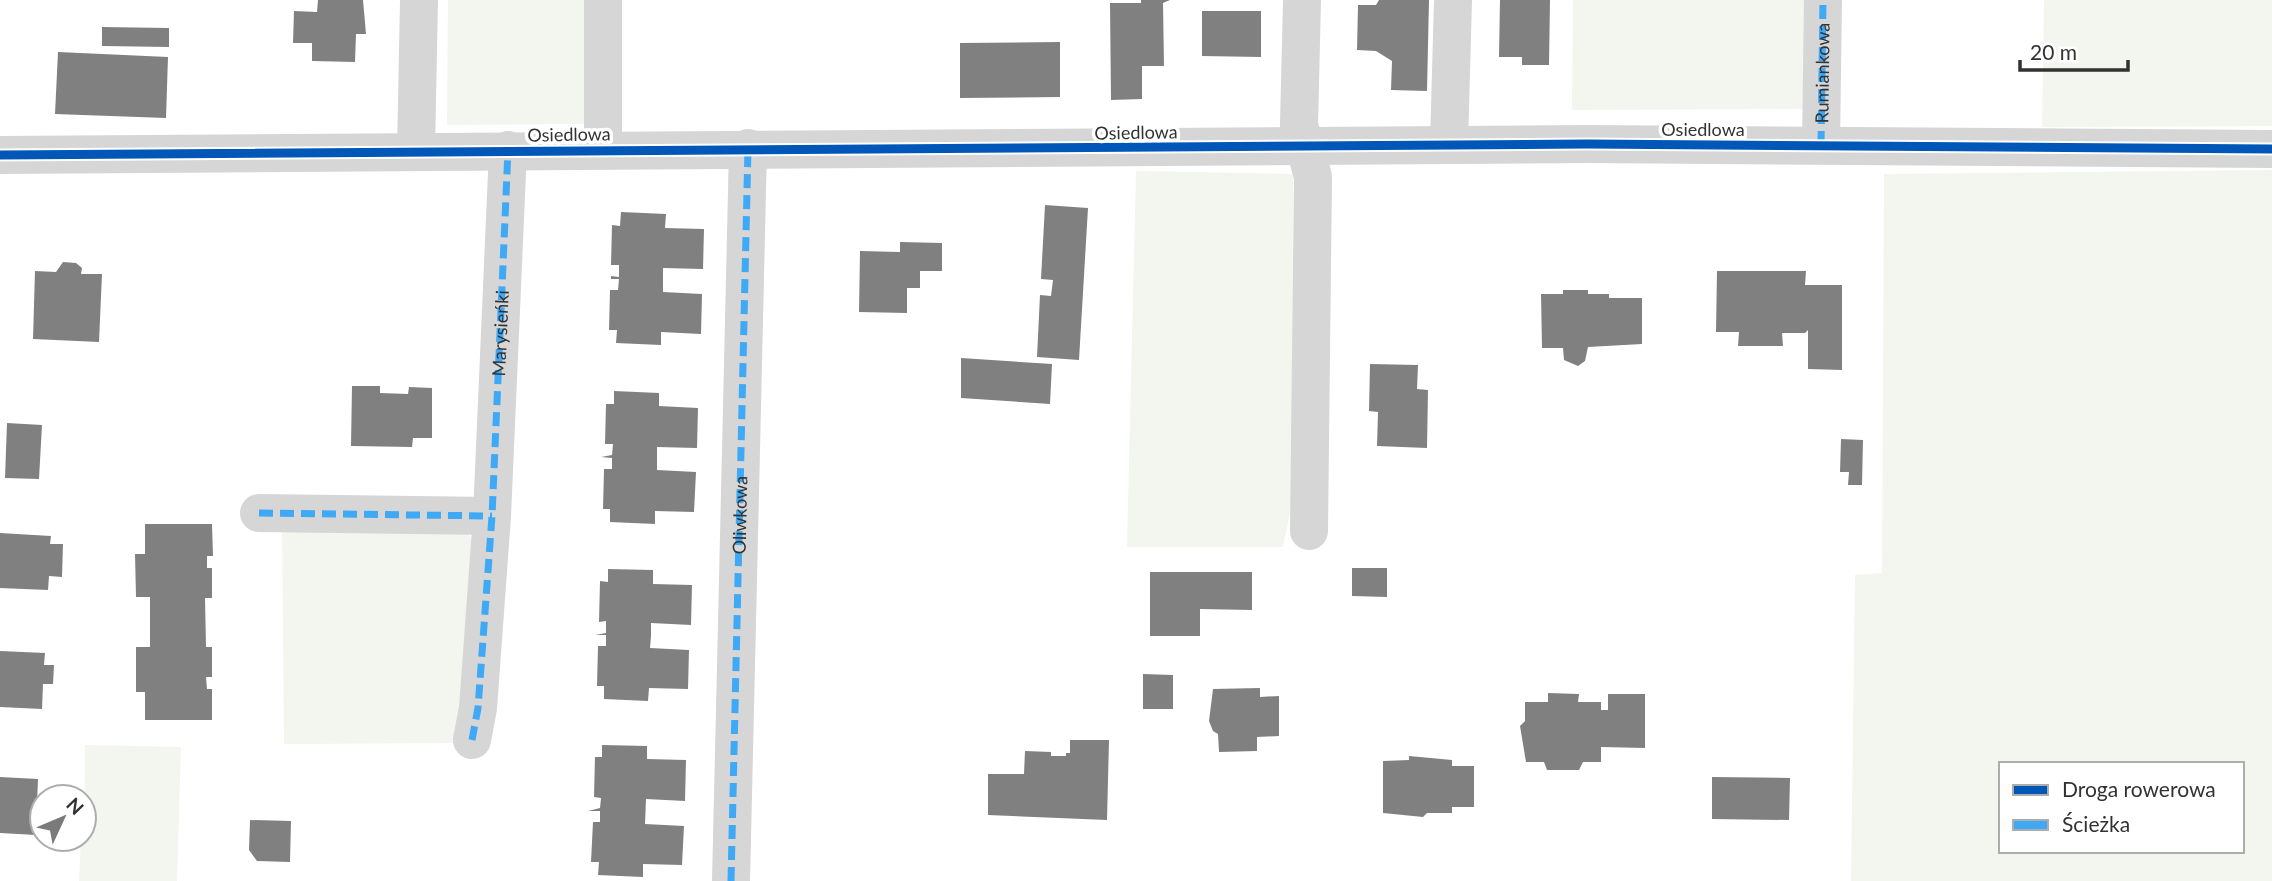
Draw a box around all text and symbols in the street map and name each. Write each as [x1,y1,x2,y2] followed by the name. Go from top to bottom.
[1810,22,1834,124] street label: Rumiankowa
[2020,28,2128,72] scale bar
[2030,39,2077,64] text: 20 m
[1661,118,1745,140] street label: Osiedlowa
[1094,120,1178,144] street label: Osiedlowa
[527,122,611,146] street label: Osiedlowa
[487,290,513,377] street label: Marysieńki
[728,476,751,555] street label: Oliwkowa
[1999,762,2244,853] legend
[2062,776,2216,801] text: Droga rowerowa
[28,783,98,853] north arrow
[62,793,89,819] text: N
[2062,811,2130,836] text: Ścieżka

